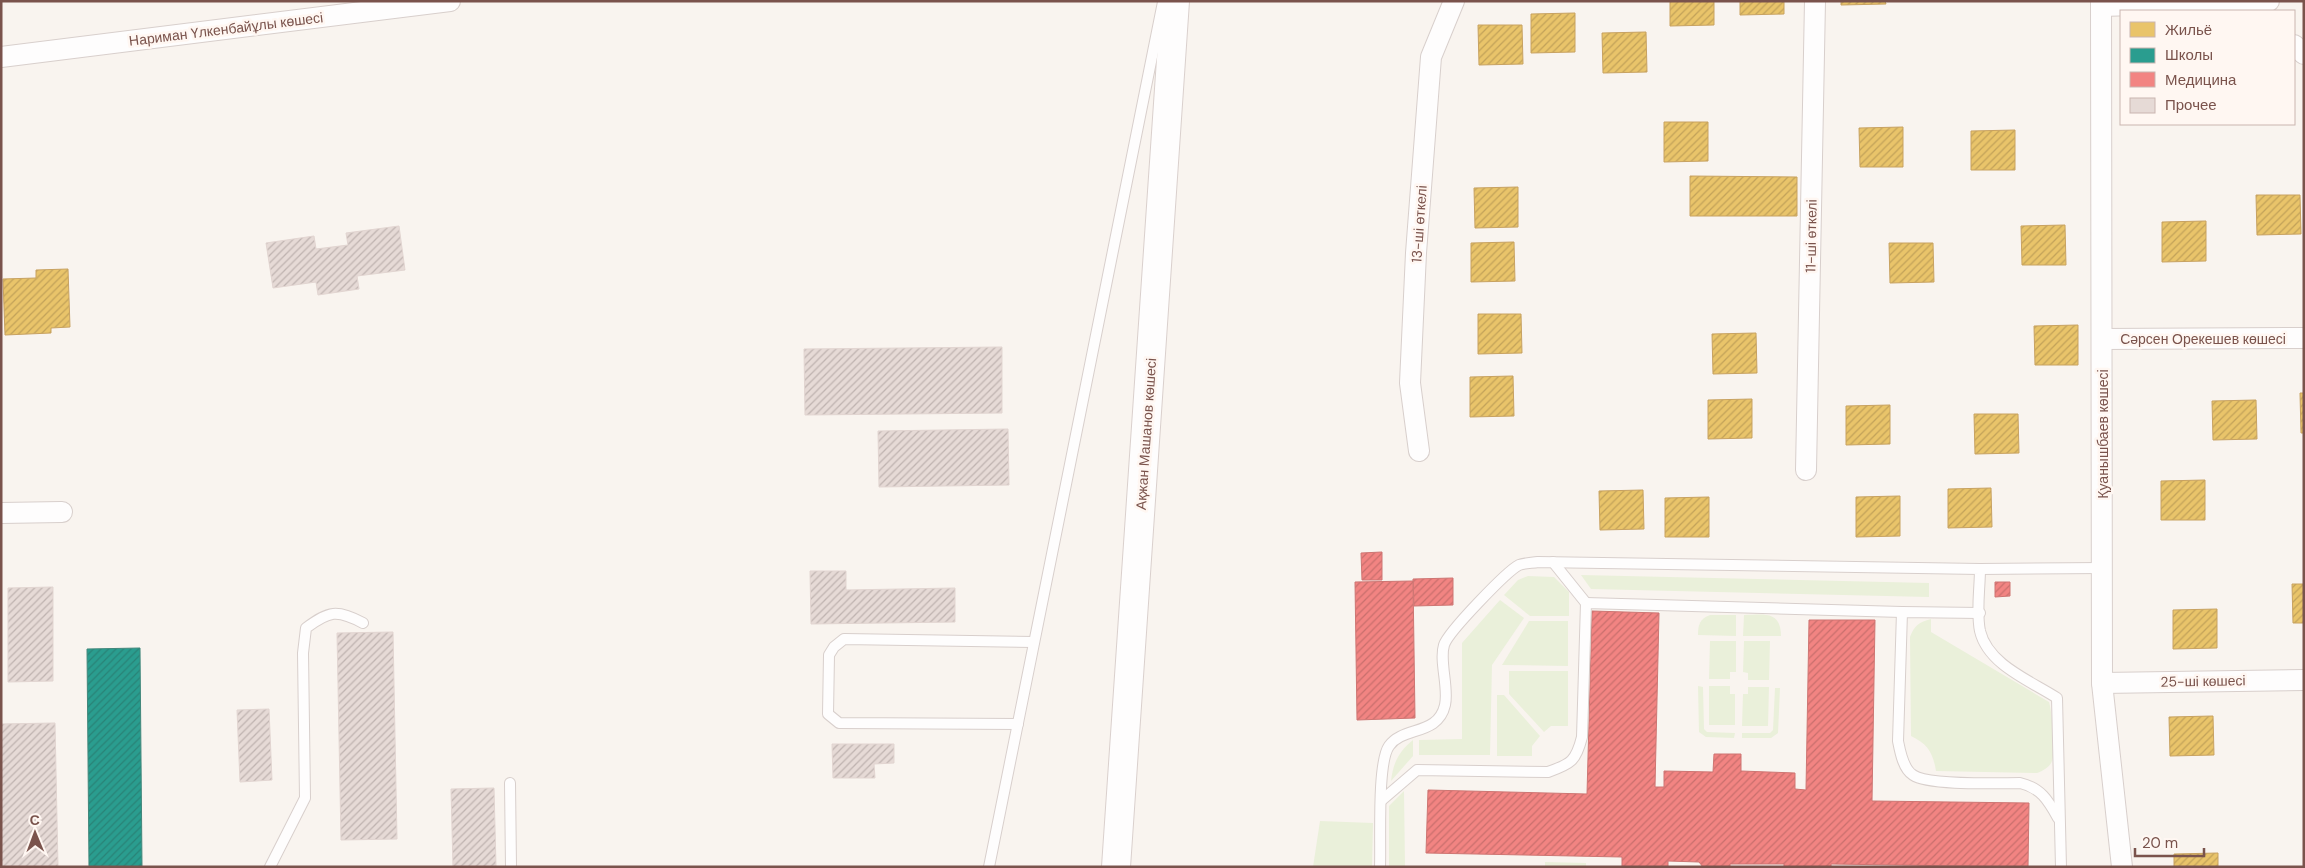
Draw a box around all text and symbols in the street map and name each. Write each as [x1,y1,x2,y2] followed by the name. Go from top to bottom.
[128,8,324,50] street label: Нариман Үлкенбайұлы көшесі
[2120,10,2295,125] legend
[2165,20,2212,40] text: Жильё
[2165,45,2213,65] text: Школы
[2165,70,2237,90] text: Медицина
[2165,95,2217,115] text: Прочее
[1407,185,1431,263] street label: 13-ші өткелі
[1801,199,1821,273] street label: 11-ші өткелі
[2120,330,2286,348] street label: Сәрсен Орекешев көшесі
[1132,357,1160,511] street label: Ақжан Машанов көшесі
[2094,369,2112,499] street label: Қуанышбаев көшесі
[2160,671,2246,691] street label: 25-ші көшесі
[10,808,60,858] north arrow
[30,811,40,829] text: С
[2135,826,2204,858] scale bar
[2142,833,2178,853] text: 20 m

